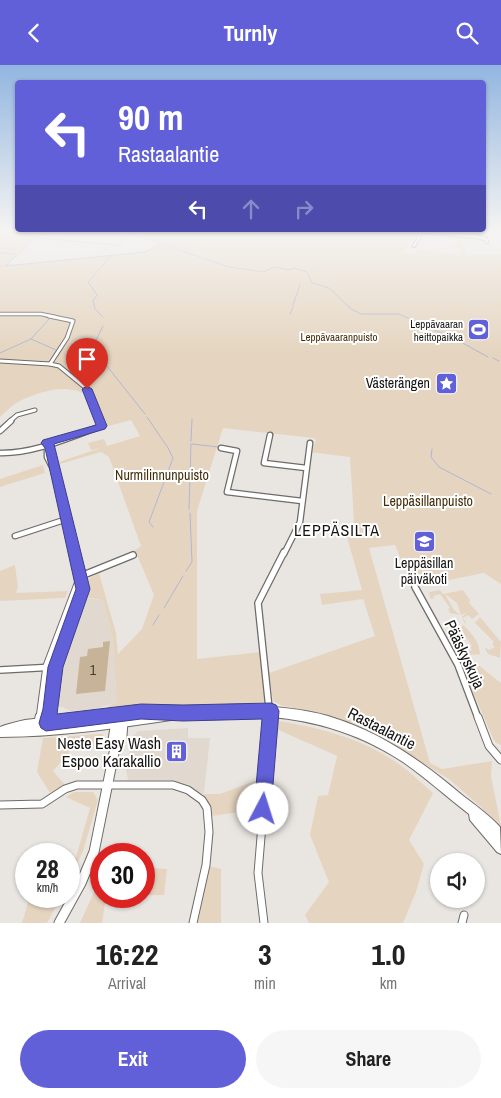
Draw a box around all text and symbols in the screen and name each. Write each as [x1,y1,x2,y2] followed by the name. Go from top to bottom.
[224,18,277,48] text: Turnly
[20,19,48,47] icon: back
[453,19,481,47] icon: search
[118,94,183,141] text: 90 m
[35,100,100,165] icon: left
[118,139,219,169] text: Rastaalantie
[184,195,212,223] icon: left
[237,195,265,223] icon: ahead
[290,195,318,223] icon: right
[410,317,463,344] place label: Leppävaaran heittopaikka
[467,318,491,342] sports icon: Leppävaaran heittopaikka
[300,330,378,344] park label: Leppävaaranpuisto
[66,338,108,389] pin
[73,345,101,373] icon: arrive
[434,371,458,395] place icon: Västerängen
[366,374,430,392] place label: Västerängen
[115,466,209,484] park label: Nurmilinnunpuisto
[383,492,473,510] park label: Leppäsillanpuisto
[294,519,380,541] district label: LEPPÄSILTA
[412,529,436,553] school or university icon: Leppäsillan päiväkoti
[395,554,453,588] place label: Leppäsillan päiväkoti
[439,616,491,693] street label: Pääskyskuja
[90,661,97,679] house number: 1
[344,701,420,755] street label: Rastaalantie
[57,732,161,772] place label: Neste Easy Wash Espoo Karakallio
[165,740,189,764] building icon: Neste Easy Wash Espoo Karakallio
[236,782,288,834] position arrow
[90,843,155,908] speed limit sign: 30
[36,852,59,886] text: 28
[430,853,485,908] map controls
[430,853,485,908] button: sound
[37,880,58,896] text: km/h
[96,934,158,974] text: 16:22
[258,934,272,974] text: 3
[371,934,406,974] text: 1.0
[108,972,146,994] text: Arrival
[254,972,276,994] text: min
[380,972,397,994] text: km
[20,1030,246,1088] button: Exit
[256,1030,481,1088] button: Share

